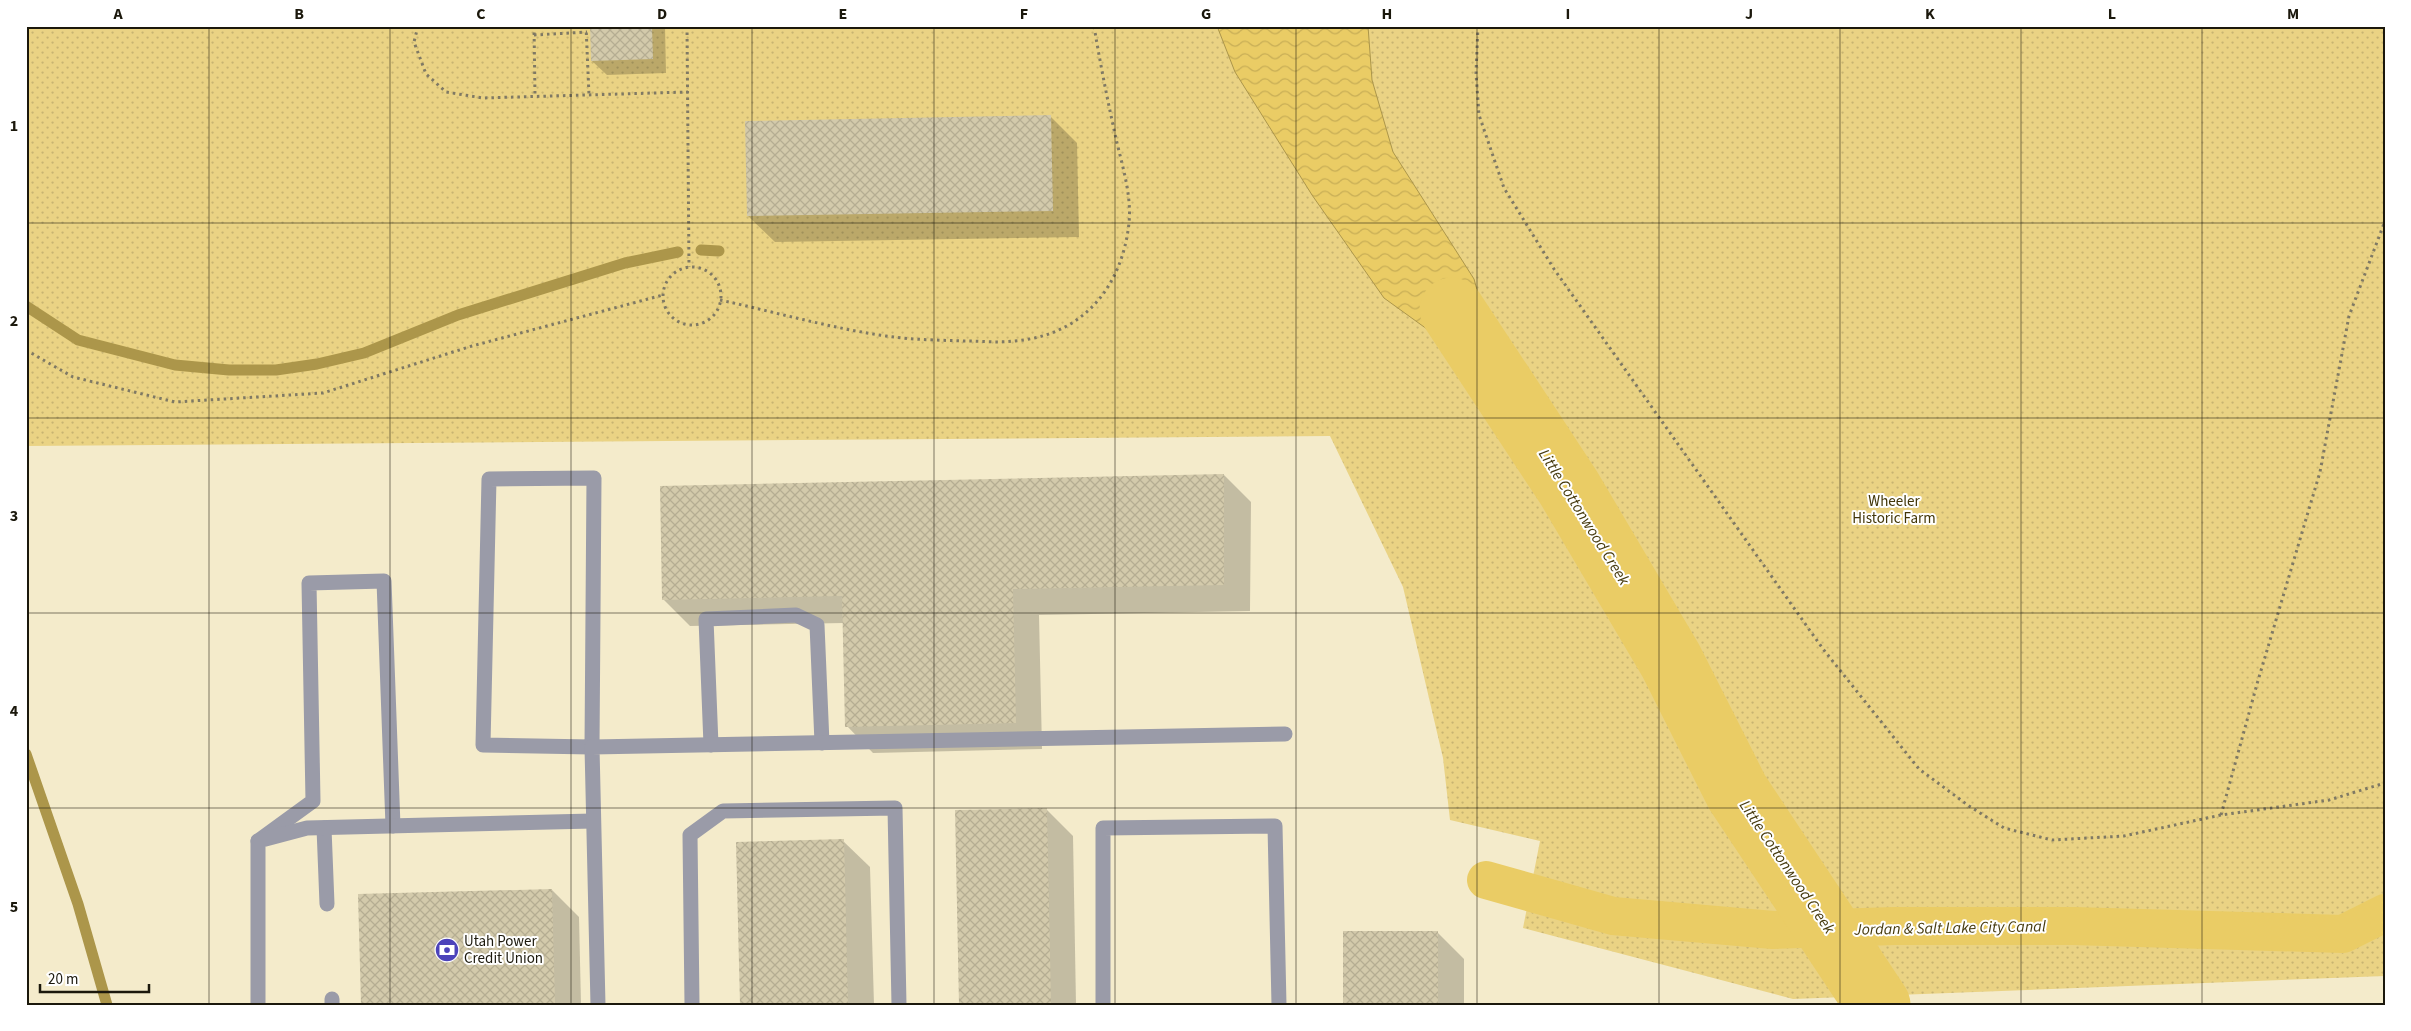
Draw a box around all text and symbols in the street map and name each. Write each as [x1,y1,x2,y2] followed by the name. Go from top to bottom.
[112,3,123,25] text: A
[294,3,304,25] text: B
[476,3,486,25] text: C
[657,3,667,25] text: D
[839,3,847,25] text: E
[1020,3,1028,25] text: F
[1201,3,1211,25] text: G
[1382,3,1392,25] text: H
[1566,3,1570,25] text: I
[1745,3,1753,25] text: J
[1925,3,1935,25] text: K
[2108,3,2116,25] text: L
[2287,3,2299,25] text: M
[10,115,18,137] text: 1
[10,310,18,332] text: 2
[1533,445,1635,590] water label: Little Cottonwood Creek
[1852,491,1936,529] park label: Wheeler Historic Farm
[10,505,18,527] text: 3
[10,700,19,722] text: 4
[1734,796,1840,938] water label: Little Cottonwood Creek
[10,896,18,918] text: 5
[1853,915,2046,941] water label: Jordan & Salt Lake City Canal
[464,931,543,969] place label: Utah Power Credit Union
[434,937,460,963] bank icon: Utah Power Credit Union
[40,961,149,993] scale bar
[48,969,78,990] text: 20 m

